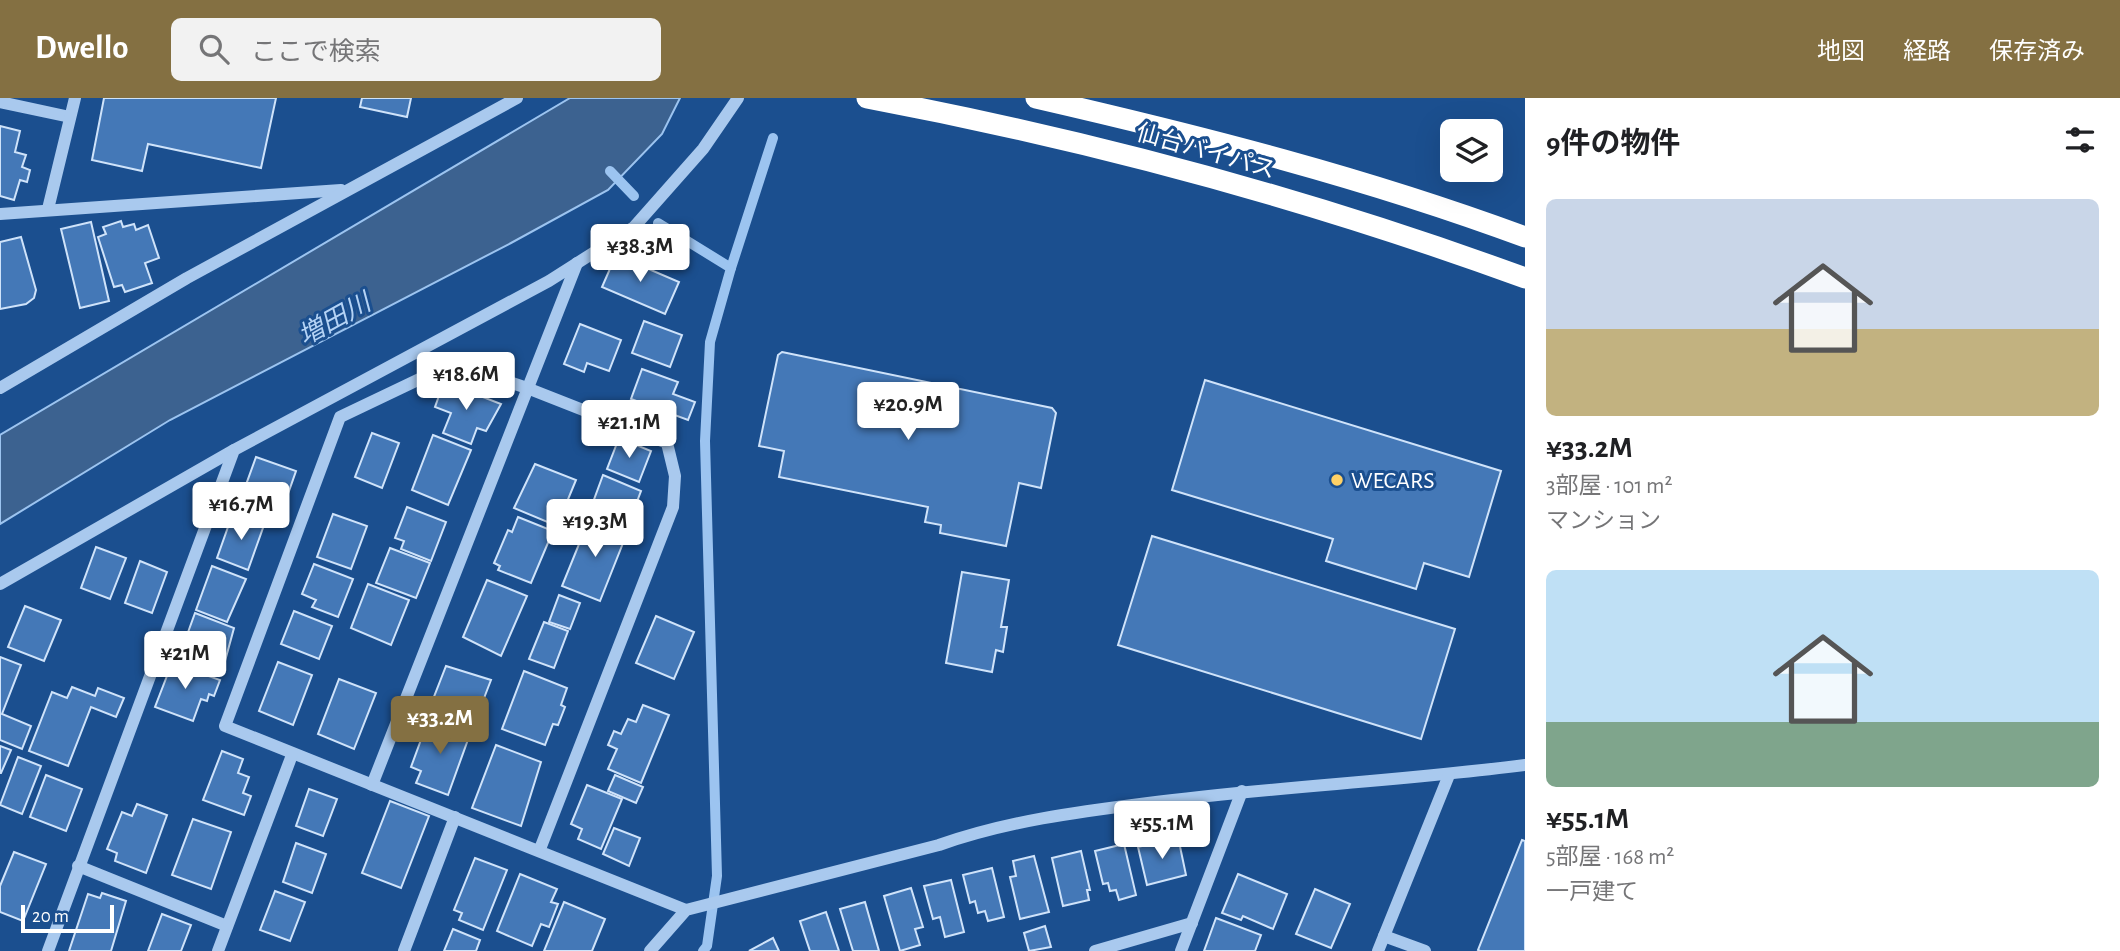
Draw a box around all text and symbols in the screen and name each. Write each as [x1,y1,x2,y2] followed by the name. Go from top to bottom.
[171,18,661,81] search box
[195,30,233,68] icon: search
[35,32,129,65] text: Dwello
[251,39,381,65] text: ここで検索
[1817,40,1865,64] text: 地図
[1903,40,1951,64] text: 経路
[1989,40,2085,64] text: 保存済み
[1133,119,1279,183] street label: 仙台バイパス
[1440,119,1503,182] map controls
[1440,119,1503,182] button: layers
[2061,121,2099,159] icon: filters
[1546,129,1681,159] text: 9件の物件
[583,225,697,284] pin: ¥38.3M
[607,235,673,258] text: ¥38.3M
[1760,245,1886,371] icon: home
[294,287,378,350] water label: 増田川
[409,352,523,412] pin: ¥18.6M
[433,363,499,386] text: ¥18.6M
[851,382,965,442] pin: ¥20.9M
[873,393,943,416] text: ¥20.9M
[572,400,686,460] pin: ¥21.1M
[597,411,661,434] text: ¥21.1M
[1546,433,1633,463] text: ¥33.2M
[1351,469,1435,493] place label: WECARS
[1329,472,1345,488] marker: WECARS
[1546,475,1673,498] text: 3部屋 · 101 m²
[184,482,298,542] pin: ¥16.7M
[208,493,274,516] text: ¥16.7M
[538,500,652,559] pin: ¥19.3M
[563,510,628,533] text: ¥19.3M
[1546,510,1661,533] text: マンション
[1760,616,1886,742] icon: home
[144,632,226,691] pin: ¥21M
[160,642,210,665] text: ¥21M
[383,696,497,756] pin: ¥33.2M
[407,707,473,730] text: ¥33.2M
[1105,802,1219,861] pin: ¥55.1M
[1546,804,1629,834] text: ¥55.1M
[1130,812,1194,835] text: ¥55.1M
[1546,846,1674,869] text: 5部屋 · 168 m²
[1546,881,1638,904] text: 一戸建て
[21,902,114,934] scale bar
[32,907,69,926] text: 20 m

